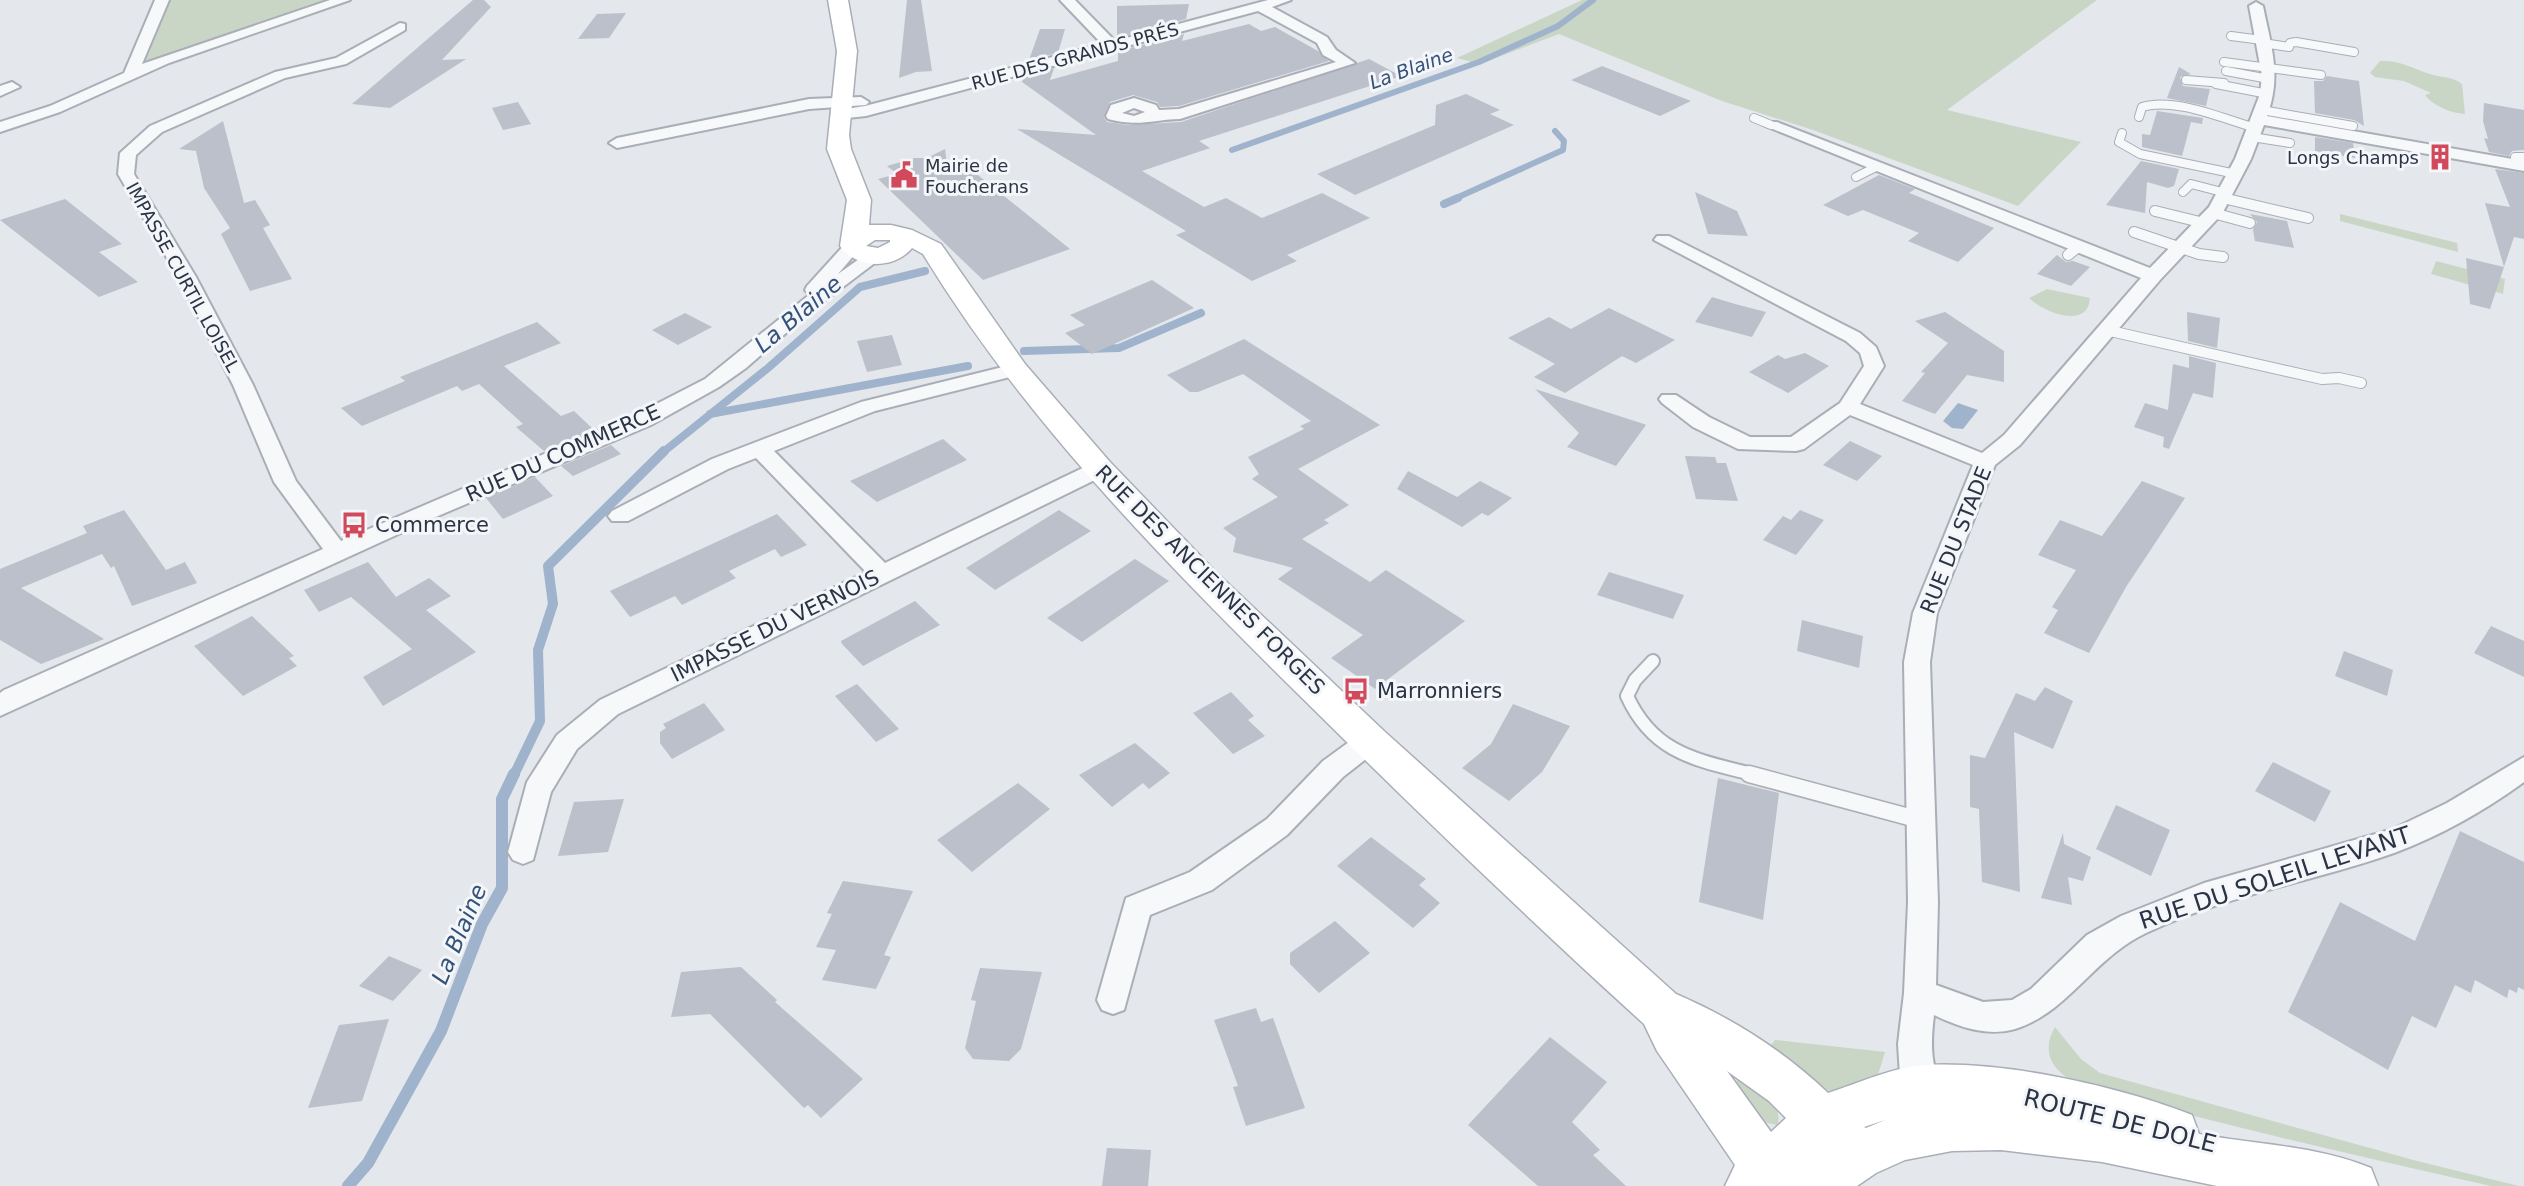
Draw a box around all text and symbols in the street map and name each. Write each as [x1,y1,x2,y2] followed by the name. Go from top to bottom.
[969,18,1181,94] street label: RUE DES GRANDS PRÉS
[1366,43,1456,93] water label: La Blaine
[2425,142,2455,172] building icon: Longs Champs
[2287,147,2419,168] place label: Longs Champs
[925,155,1029,197] place label: Mairie de Foucherans
[889,160,919,190] public building icon: Mairie de Foucherans
[122,179,244,375] street label: IMPASSE CURTIL LOISEL
[749,270,847,358] water label: La Blaine
[462,399,664,507] street label: RUE DU COMMERCE
[1090,460,1330,700] street label: RUE DES ANCIENNES FORGES
[1916,463,1996,617] street label: RUE DU STADE
[339,510,369,540] bus stop icon: Commerce
[375,513,489,537] place label: Commerce
[667,565,883,687] street label: IMPASSE DU VERNOIS
[1341,676,1371,706] bus stop icon: Marronniers
[1377,679,1502,703] place label: Marronniers
[2136,821,2415,935] street label: RUE DU SOLEIL LEVANT
[426,880,492,988] water label: La Blaine
[2021,1083,2219,1159] street label: ROUTE DE DOLE

